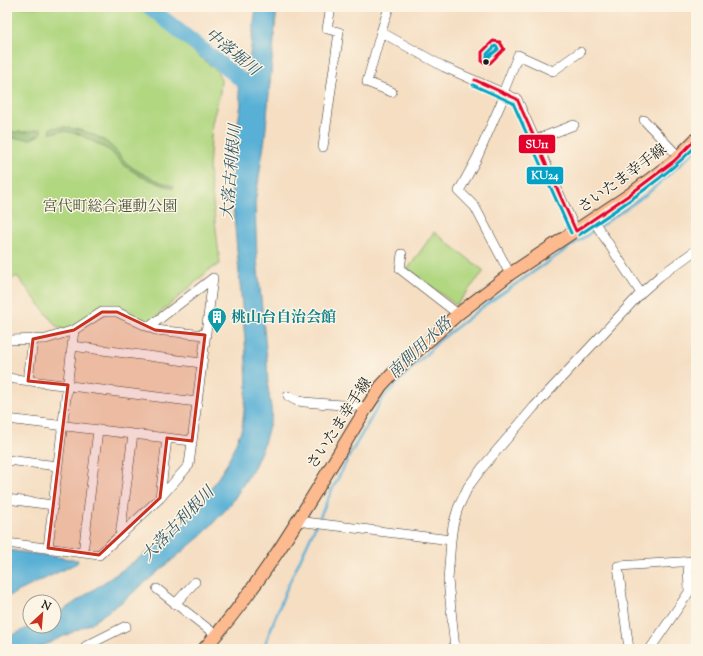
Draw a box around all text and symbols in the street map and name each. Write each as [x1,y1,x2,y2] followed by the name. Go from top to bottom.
[199,24,265,83] water label: 中落堀川
[481,57,491,67] unlabelled marker
[217,121,248,221] water label: 大落古利根川
[518,134,556,154] line badge: SU11
[525,137,549,153] text: SU11
[574,140,672,219] street label: さいたま幸手線
[526,166,564,185] line badge: KU24
[530,168,559,184] text: KU24
[42,197,178,218] park label: 宮代町総合運動公園
[206,306,228,334] building icon: 桃山台自治会館
[231,308,336,329] place label: 桃山台自治会館
[384,312,459,385] water label: 南側用水路
[303,374,378,474] street label: さいたま幸手線
[137,481,222,567] water label: 大落古利根川
[22,594,62,634] north arrow
[38,596,54,615] text: N

